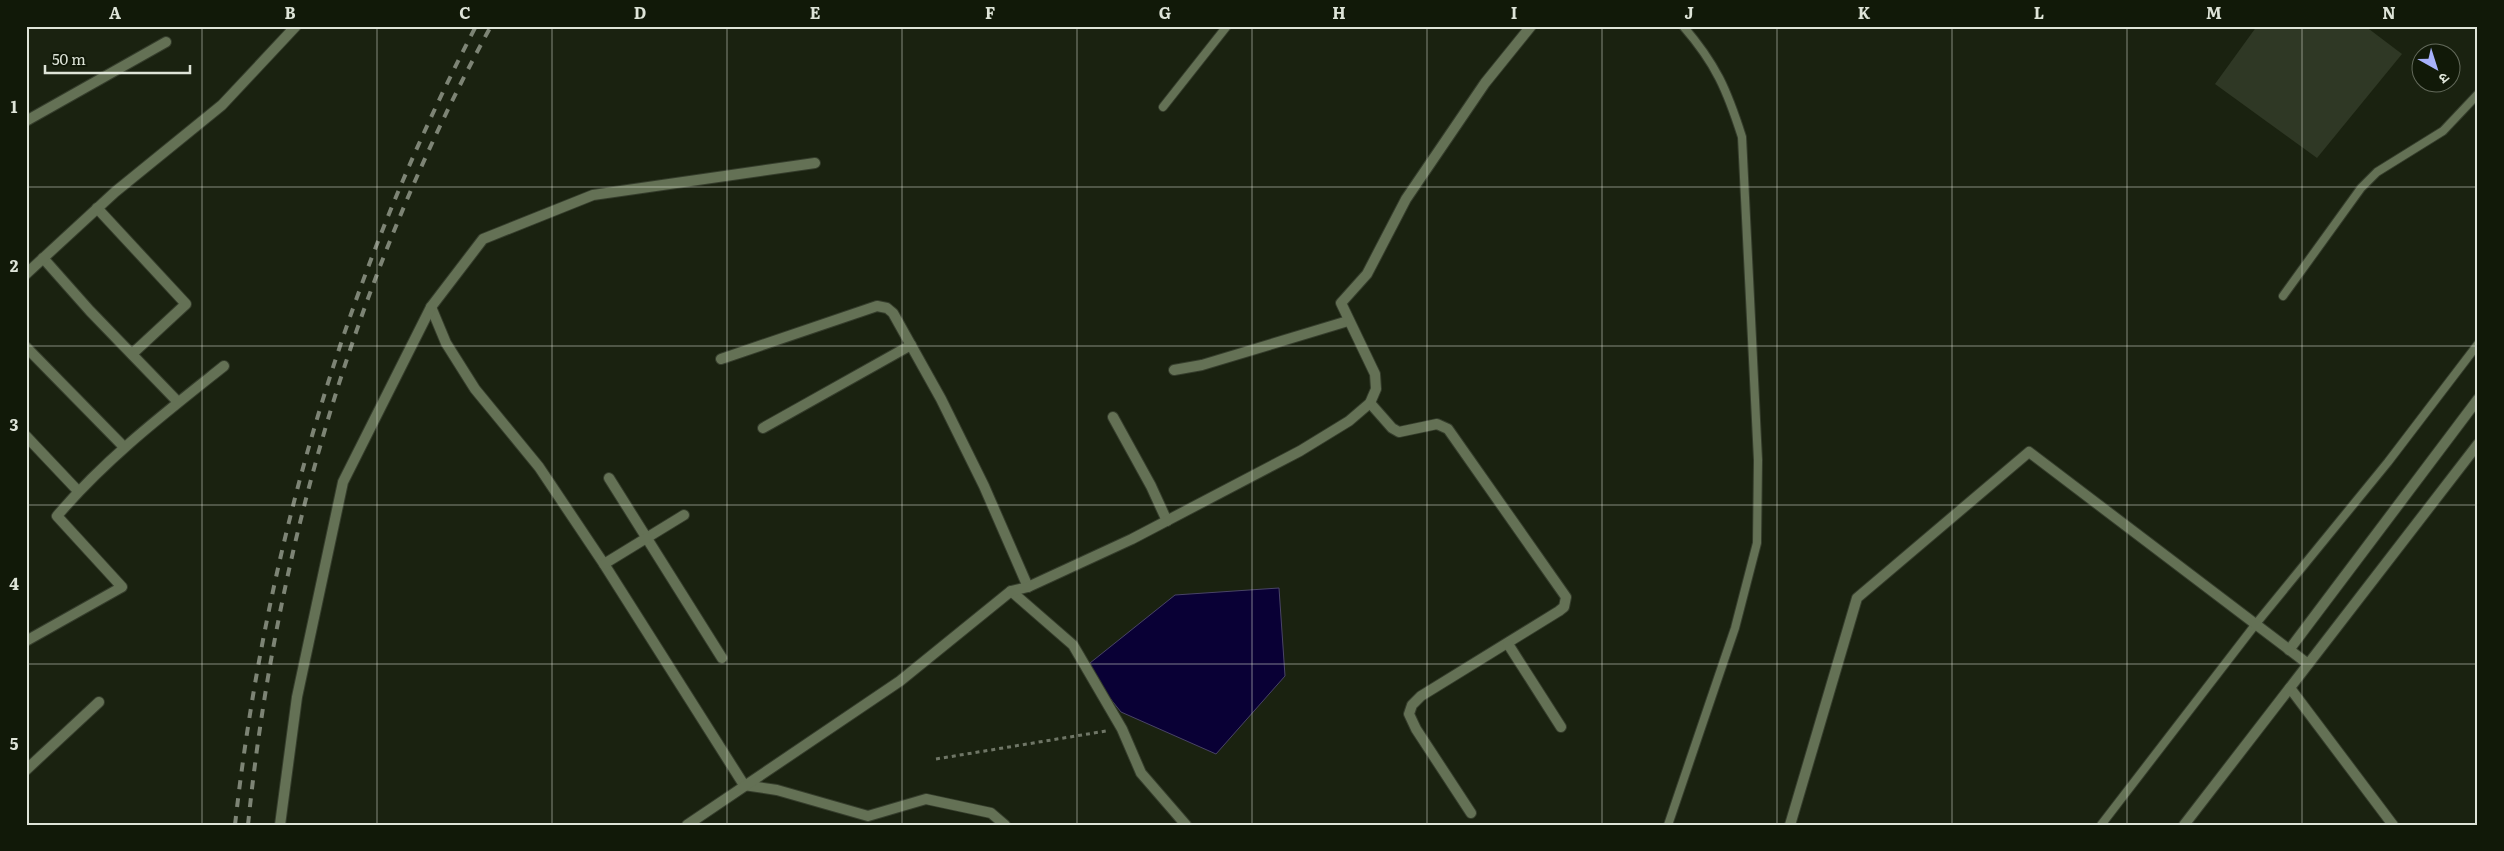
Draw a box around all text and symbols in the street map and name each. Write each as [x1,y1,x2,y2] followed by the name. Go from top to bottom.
[109,0,121,24] text: A
[284,0,296,24] text: B
[459,0,471,24] text: C
[634,0,646,24] text: D
[810,0,821,24] text: E
[985,0,995,24] text: F
[1159,0,1171,24] text: G
[1332,0,1346,24] text: H
[1511,0,1517,24] text: I
[1684,0,1694,24] text: J
[1858,0,1871,24] text: K
[2034,0,2044,24] text: L
[2206,0,2222,24] text: M
[2382,0,2396,24] text: N
[45,42,190,74] scale bar
[2412,42,2462,92] north arrow
[52,47,86,70] text: 50 m
[2435,69,2454,90] text: उ
[11,94,18,118] text: 1
[10,253,19,277] text: 2
[10,412,19,436] text: 3
[9,571,19,595] text: 4
[10,731,19,755] text: 5

